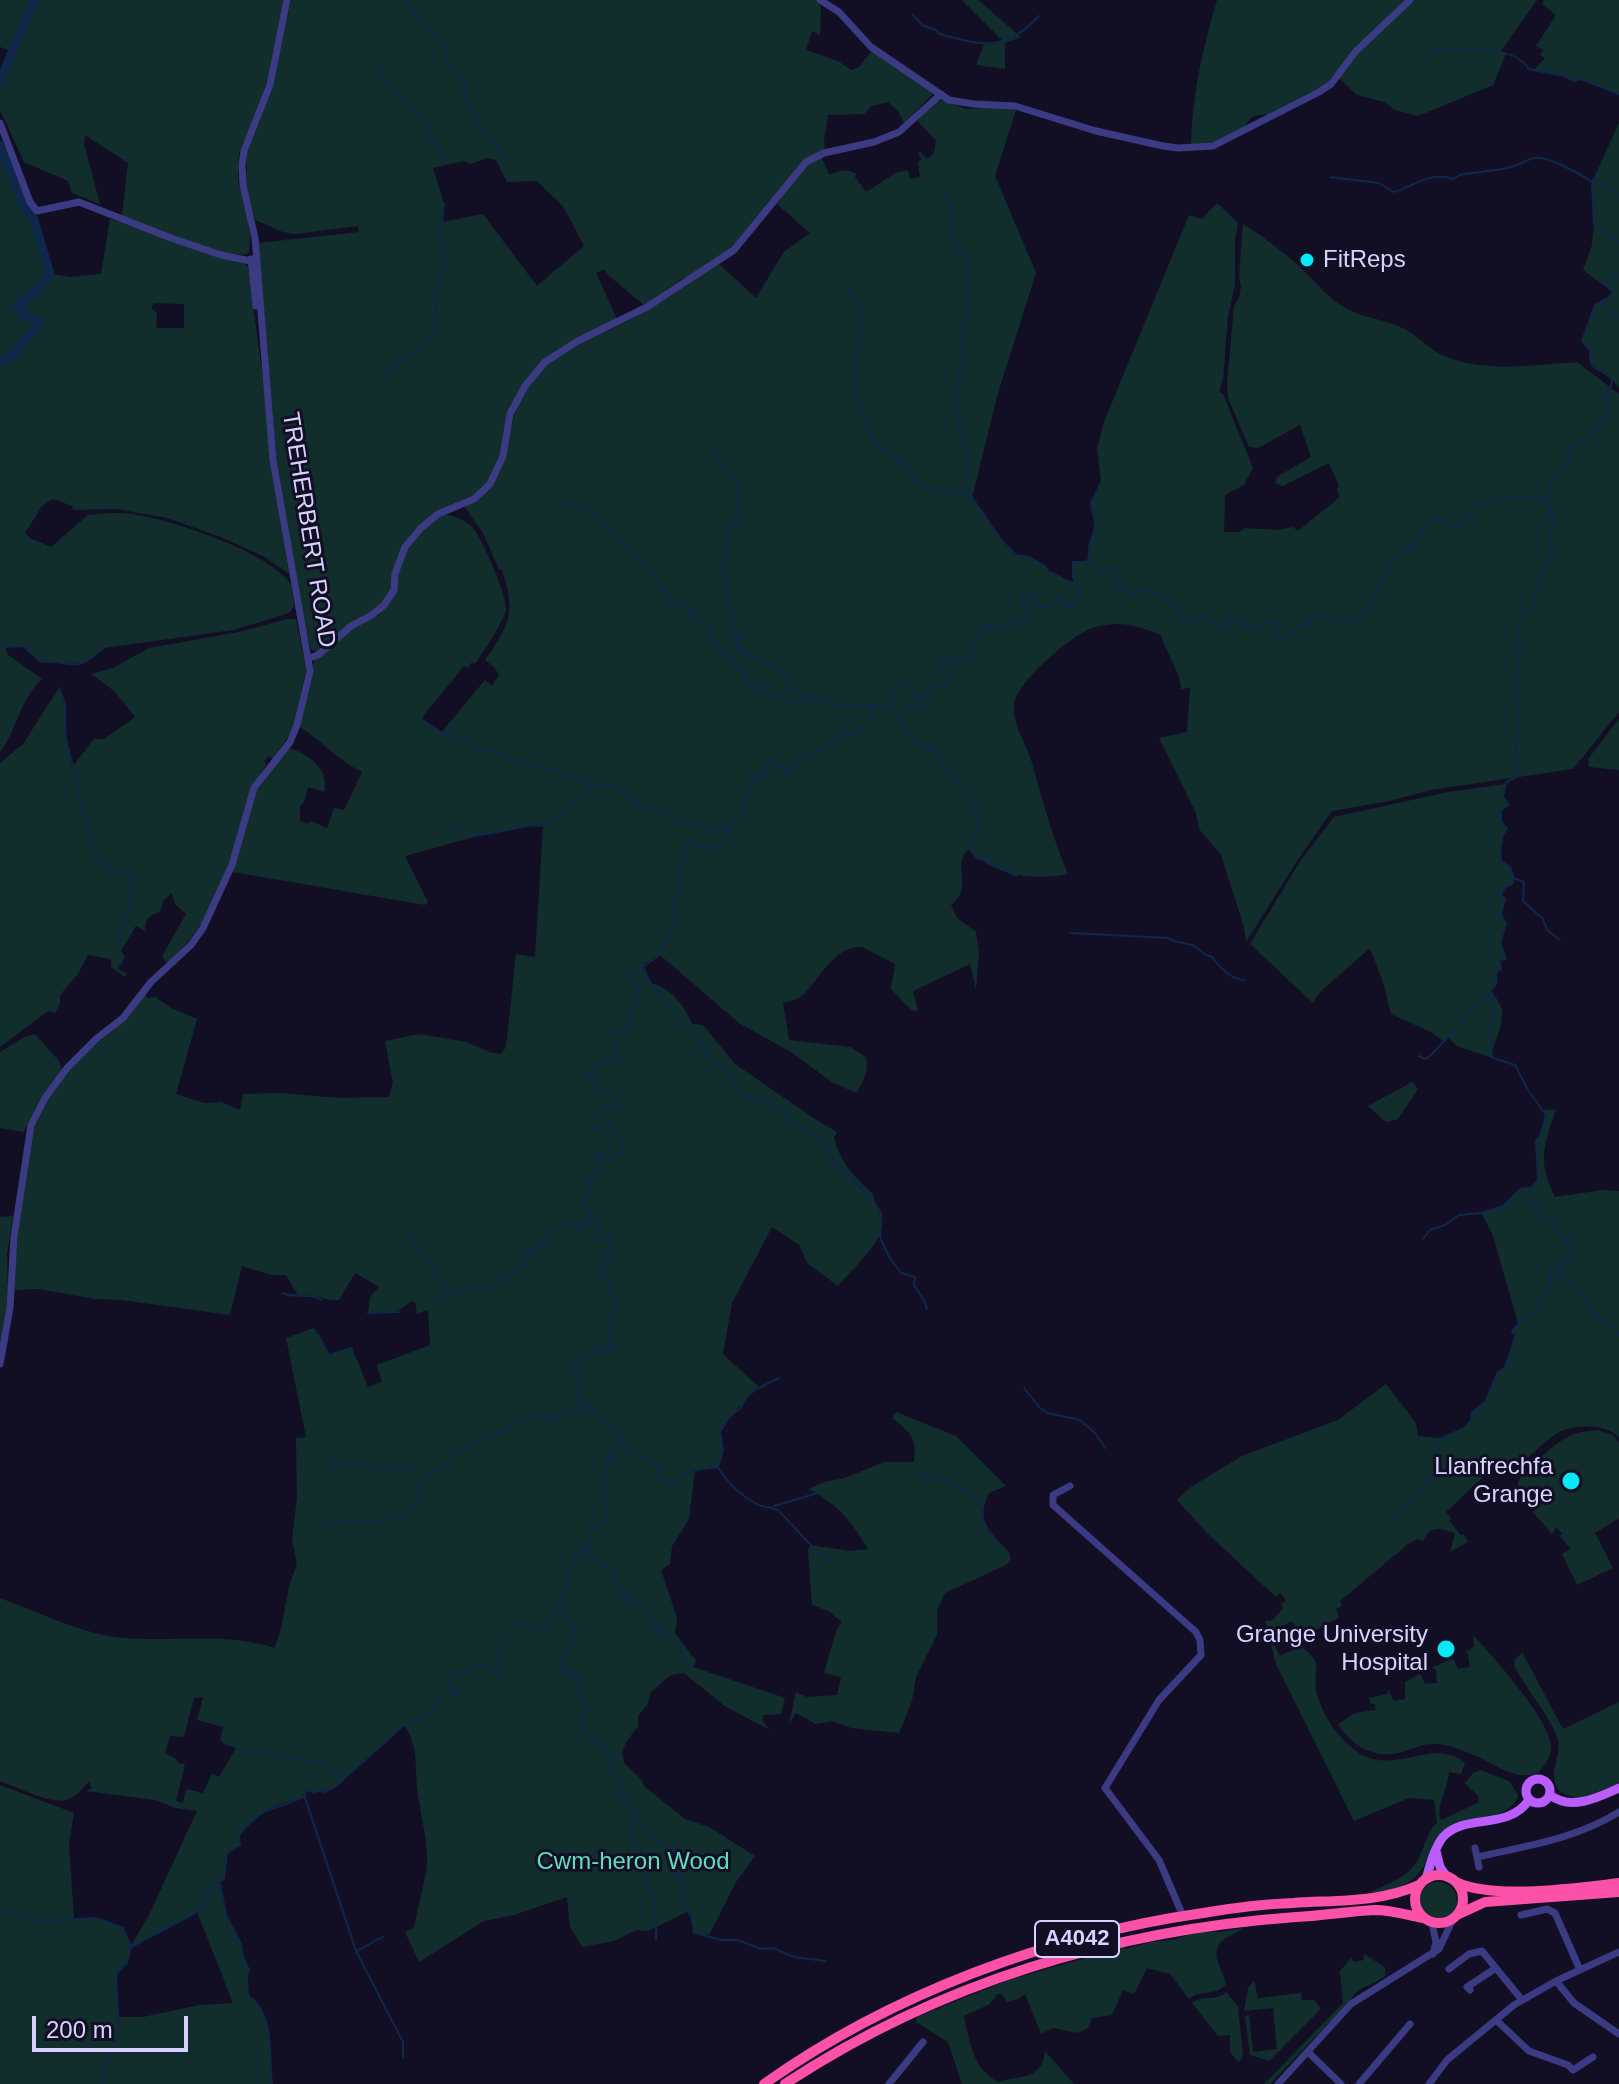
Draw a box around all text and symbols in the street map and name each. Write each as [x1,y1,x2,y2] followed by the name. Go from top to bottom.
[1323,246,1406,274] place label: FitReps
[1298,251,1316,269] marker: FitReps
[275,410,341,650] street label: TREHERBERT ROAD
[1434,1453,1553,1509] place label: Llanfrechfa Grange
[1560,1470,1582,1492] marker: Llanfrechfa Grange
[1236,1621,1428,1677] place label: Grange University Hospital
[1435,1638,1457,1660] marker: Grange University Hospital
[537,1848,729,1876] park label: Cwm-heron Wood
[1035,1921,1119,1957] road number: A4042
[36,2000,192,2050] scale bar
[46,2016,113,2043] text: 200 m

